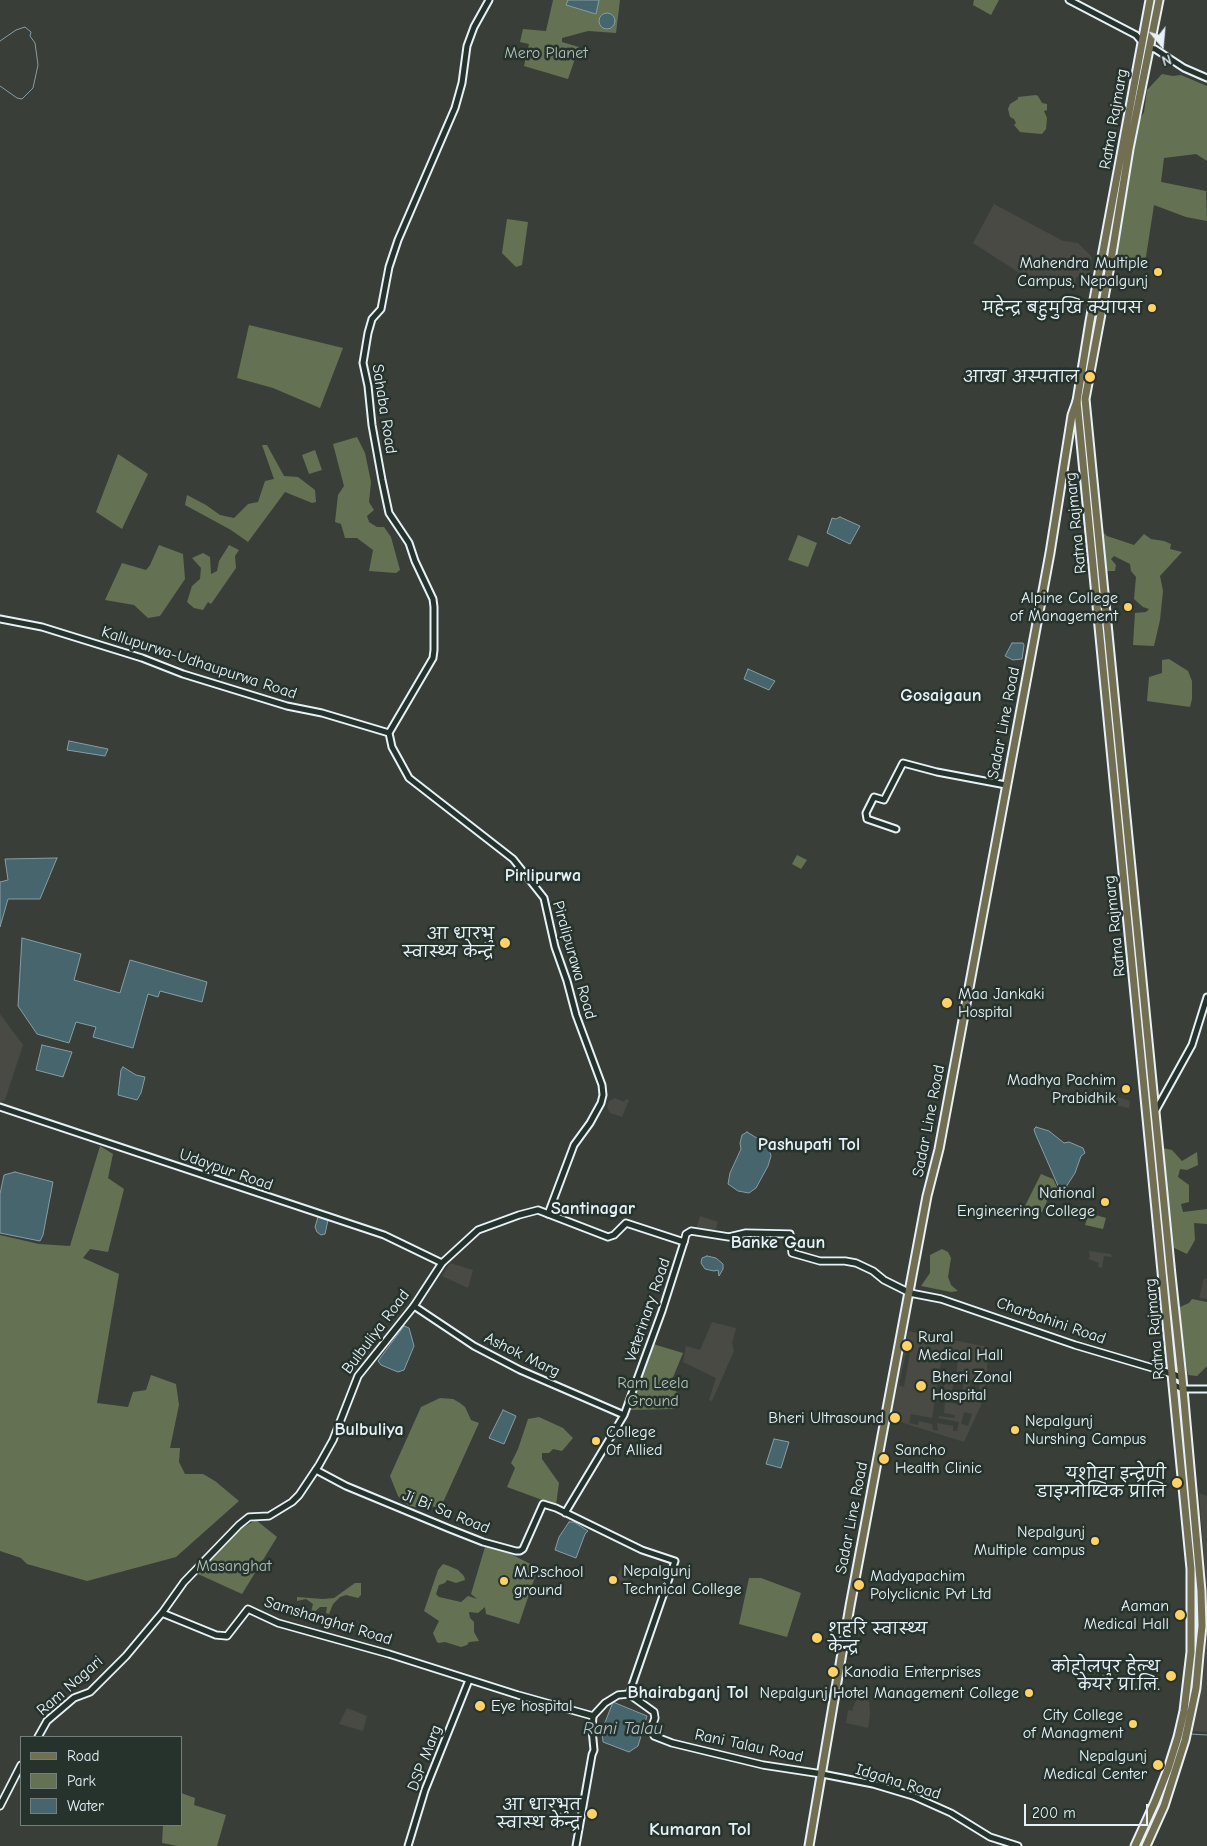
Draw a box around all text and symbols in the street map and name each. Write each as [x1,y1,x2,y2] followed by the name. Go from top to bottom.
[1137,20,1187,70] north arrow
[504,43,588,63] park label: Mero Planet
[1160,50,1173,69] text: N
[1096,67,1132,171] street label: Ratna Rajmarg
[1017,253,1148,291] place label: Mahendra Multiple Campus, Nepalgunj
[1152,266,1164,278] marker: Mahendra Multiple Campus, Nepalgunj
[983,298,1142,318] place label: महेन्द्र बहुमुखि क्यापस
[1146,302,1158,314] marker: महेन्द्र बहुमुखि क्यापस
[367,363,401,455] street label: Sahaba Road
[963,367,1079,387] place label: आखा अस्पताल
[1083,370,1097,384] marker: आखा अस्पताल
[1061,471,1091,575] street label: Ratna Rajmarg
[1010,588,1118,626] place label: Alpine College of Management
[1122,601,1134,613] marker: Alpine College of Management
[99,622,299,704] street label: Kallupurwa-Udhaupurwa Road
[984,665,1024,781] street label: Sadar Line Road
[900,685,982,707] district label: Gosaigaun
[505,865,581,887] district label: Pirlipurwa
[1100,874,1130,978] street label: Ratna Rajmarg
[548,899,600,1021] street label: Piralipurawa Road
[403,924,494,962] place label: आ धारभु स्वास्थ्य केन्द्र
[498,936,512,950] marker: आ धारभु स्वास्थ्य केन्द्र
[958,984,1045,1022] place label: Maa Jankaki Hospital
[940,996,954,1010] marker: Maa Jankaki Hospital
[909,1063,949,1179] street label: Sadar Line Road
[1007,1070,1116,1108] place label: Madhya Pachim Prabidhik
[1120,1083,1132,1095] marker: Madhya Pachim Prabidhik
[758,1134,860,1156] district label: Pashupati Tol
[177,1145,275,1195] street label: Udaypur Road
[957,1183,1095,1221] place label: National Engineering College
[1099,1196,1111,1208] marker: National Engineering College
[551,1198,635,1220] district label: Santinagar
[731,1232,825,1254] district label: Banke Gaun
[621,1256,675,1364] street label: Veterinary Road
[1141,1277,1169,1381] street label: Ratna Rajmarg
[338,1286,414,1378] street label: Bulbuliya Road
[994,1293,1108,1349] street label: Charbahini Road
[918,1327,1003,1365] place label: Rural Medical Hall
[481,1328,563,1382] street label: Ashok Marg
[900,1339,914,1353] marker: Rural Medical Hall
[932,1367,1012,1405] place label: Bheri Zonal Hospital
[617,1373,689,1411] park label: Ram Leela Ground
[914,1379,928,1393] marker: Bheri Zonal Hospital
[768,1408,884,1428] place label: Bheri Ultrasound
[888,1411,902,1425] marker: Bheri Ultrasound
[1025,1411,1146,1449] place label: Nepalgunj Nurshing Campus
[334,1419,404,1441] district label: Bulbuliya
[606,1422,663,1460] place label: College Of Allied
[1009,1424,1021,1436] marker: Nepalgunj Nurshing Campus
[590,1435,602,1447] marker: College Of Allied
[895,1440,982,1478] place label: Sancho Health Clinic
[877,1452,891,1466] marker: Sancho Health Clinic
[832,1460,872,1576] street label: Sadar Line Road
[1036,1464,1166,1502] place label: यशोदा इन्द्रेणी डाइग्नोष्टिक प्रालि
[1170,1476,1184,1490] marker: यशोदा इन्द्रेणी डाइग्नोष्टिक प्रालि
[400,1486,492,1538] street label: Ji Bi Sa Road
[974,1522,1085,1560] place label: Nepalgunj Multiple campus
[1089,1535,1101,1547] marker: Nepalgunj Multiple campus
[196,1556,272,1576] park label: Masanghat
[623,1561,741,1599] place label: Nepalgunj Technical College
[514,1562,584,1600] place label: M.P.school ground
[870,1566,991,1604] place label: Madyapachim Polyclicnic Pvt Ltd
[607,1574,619,1586] marker: Nepalgunj Technical College
[498,1575,510,1587] marker: M.P.school ground
[852,1578,866,1592] marker: Madyapachim Polyclicnic Pvt Ltd
[262,1592,394,1650] street label: Samshanghat Road
[1084,1596,1169,1634] place label: Aaman Medical Hall
[1173,1608,1187,1622] marker: Aaman Medical Hall
[828,1619,927,1657] place label: शहरि स्वास्थ्य केन्द्र
[810,1631,824,1645] marker: शहरि स्वास्थ्य केन्द्र
[33,1652,107,1720] street label: Ram Nagari
[1052,1657,1160,1695] place label: काेहाेलपुर हेल्थ केयर प्रा.लि.
[844,1662,981,1682] place label: Kanodia Enterprises
[826,1665,840,1679] marker: Kanodia Enterprises
[1164,1669,1178,1683] marker: काेहाेलपुर हेल्थ केयर प्रा.लि.
[628,1682,748,1704] district label: Bhairabganj Tol
[760,1683,1019,1703] place label: Nepalgunj Hotel Management College
[1023,1687,1035,1699] marker: Nepalgunj Hotel Management College
[491,1696,573,1716] place label: Eye hospital
[473,1699,487,1713] marker: Eye hospital
[1023,1705,1123,1743] place label: City College of Managment
[583,1718,663,1740] water label: Rani Talau
[1127,1718,1139,1730] marker: City College of Managment
[404,1722,446,1794] street label: DSP Marg
[693,1725,805,1767] street label: Rani Talau Road
[20,1736,182,1826] legend
[1043,1746,1147,1784] place label: Nepalgunj Medical Center
[67,1747,99,1765] text: Road
[1151,1758,1165,1772] marker: Nepalgunj Medical Center
[853,1760,943,1804] street label: Idgaha Road
[67,1772,96,1790] text: Park
[1027,1794,1151,1826] scale bar
[497,1795,581,1833] place label: आ धारभुत स्वास्थ केन्द्र
[67,1797,104,1815] text: Water
[1032,1804,1076,1822] text: 200 m
[585,1807,599,1821] marker: आ धारभुत स्वास्थ केन्द्र
[649,1819,751,1841] district label: Kumaran Tol

